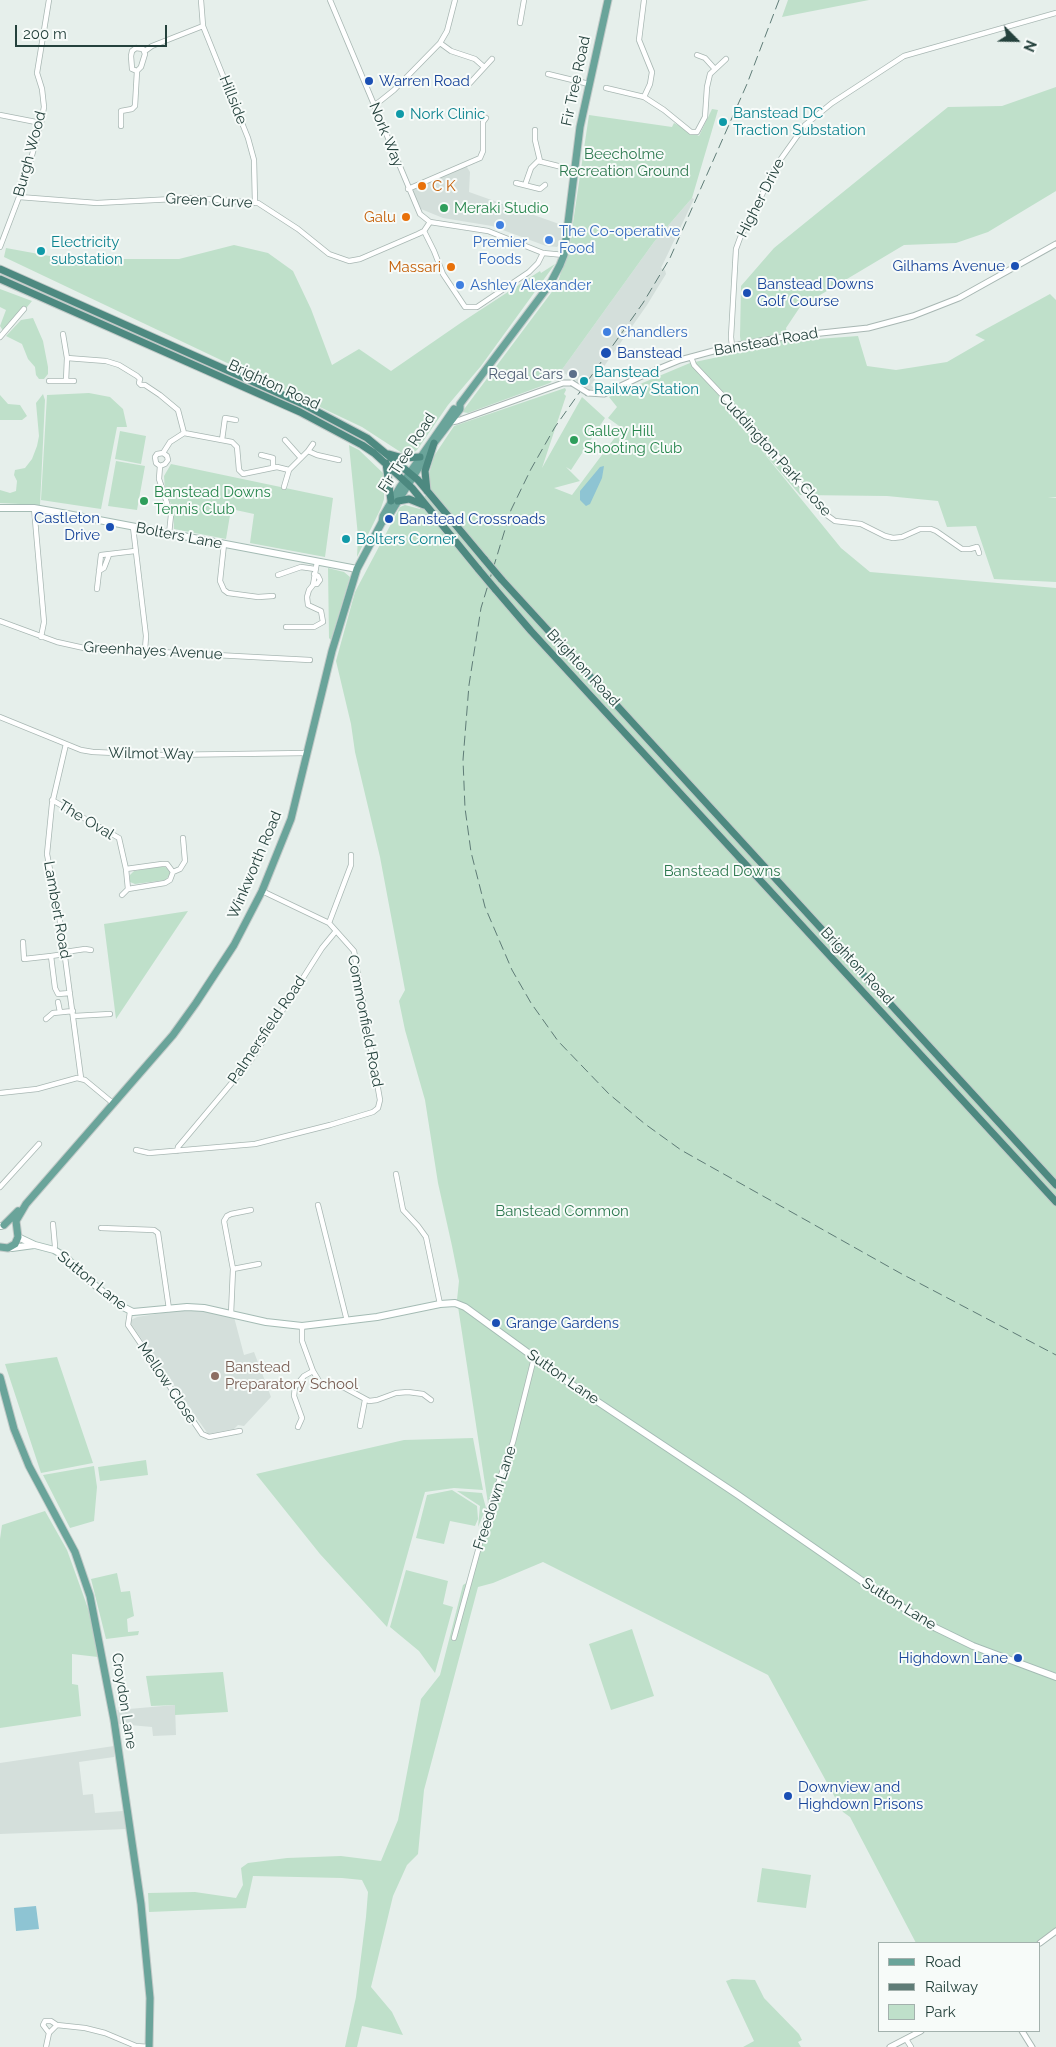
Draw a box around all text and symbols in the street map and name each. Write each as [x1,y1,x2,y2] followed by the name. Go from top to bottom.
[18,15,170,47] scale bar
[991,15,1041,65] north arrow
[23,25,67,43] text: 200 m
[558,34,594,128] street label: Fir Tree Road
[1020,38,1039,54] text: N
[379,72,470,90] place label: Warren Road
[215,73,251,127] street label: Hillside
[363,75,375,87] marker: Warren Road
[365,100,407,170] street label: Nork Way
[733,104,866,139] place label: Banstead DC Traction Substation
[410,105,485,123] place label: Nork Clinic
[394,108,406,120] marker: Nork Clinic
[10,109,50,199] street label: Burgh Wood
[717,116,729,128] marker: Banstead DC Traction Substation
[559,145,689,180] park label: Beecholme Recreation Ground
[733,156,789,240] street label: Higher Drive
[432,177,456,195] place label: C K
[416,180,428,192] marker: C K
[165,190,253,212] street label: Green Curve
[454,199,549,217] place label: Meraki Studio
[438,202,450,214] marker: Meraki Studio
[364,208,396,226] place label: Galu
[400,211,412,223] marker: Galu
[494,219,506,231] marker: Premier Foods
[559,222,680,257] place label: The Co-operative Food
[51,233,123,268] place label: Electricity substation
[473,233,527,268] place label: Premier Foods
[543,234,555,246] marker: The Co-operative Food
[35,245,47,257] marker: Electricity substation
[893,257,1005,275] place label: Gilhams Avenue
[389,258,441,276] place label: Massari
[1009,260,1021,272] marker: Gilhams Avenue
[445,261,457,273] marker: Massari
[757,275,874,310] place label: Banstead Downs Golf Course
[470,276,591,294] place label: Ashley Alexander
[454,279,466,291] marker: Ashley Alexander
[741,287,753,299] marker: Banstead Downs Golf Course
[617,323,688,341] place label: Chandlers
[713,324,819,360] street label: Banstead Road
[601,326,613,338] marker: Chandlers
[617,344,682,362] place label: Banstead
[599,346,613,360] marker: Banstead
[225,356,323,414] street label: Brighton Road
[594,363,699,398] place label: Banstead Railway Station
[488,365,563,383] place label: Regal Cars
[567,368,579,380] marker: Regal Cars
[578,375,590,387] marker: Banstead Railway Station
[715,390,835,520] street label: Cuddington Park Close
[375,410,439,496] street label: Fir Tree Road
[584,422,682,457] place label: Galley Hill Shooting Club
[568,434,580,446] marker: Galley Hill Shooting Club
[154,483,271,518] place label: Banstead Downs Tennis Club
[138,495,150,507] marker: Banstead Downs Tennis Club
[34,509,100,544] place label: Castleton Drive
[399,510,546,528] place label: Banstead Crossroads
[383,513,395,525] marker: Banstead Crossroads
[134,519,224,553] street label: Bolters Lane
[104,521,116,533] marker: Castleton Drive
[356,530,456,548] place label: Bolters Corner
[340,533,352,545] marker: Bolters Corner
[543,626,623,710] street label: Brighton Road
[83,638,223,664] street label: Greenhayes Avenue
[108,744,194,764] street label: Wilmot Way
[55,796,117,844] street label: The Oval
[224,808,286,922] street label: Winkworth Road
[40,860,74,960] street label: Lambert Road
[664,862,780,880] park label: Banstead Downs
[817,924,897,1008] street label: Brighton Road
[343,954,387,1088] street label: Commonfield Road
[224,973,310,1087] street label: Palmersfield Road
[495,1202,629,1220] park label: Banstead Common
[54,1248,130,1314] street label: Sutton Lane
[506,1314,619,1332] place label: Grange Gardens
[490,1317,502,1329] marker: Grange Gardens
[133,1339,201,1427] street label: Mellow Close
[523,1346,603,1408] street label: Sutton Lane
[225,1358,358,1393] place label: Banstead Preparatory School
[209,1370,221,1382] marker: Banstead Preparatory School
[470,1444,520,1552] street label: Freedown Lane
[859,1574,939,1634] street label: Sutton Lane
[898,1649,1008,1667] place label: Highdown Lane
[108,1652,140,1750] street label: Croydon Lane
[1012,1652,1024,1664] marker: Highdown Lane
[798,1778,923,1813] place label: Downview and Highdown Prisons
[782,1790,794,1802] marker: Downview and Highdown Prisons
[878,1942,1041,2032] legend
[925,1953,961,1971] text: Road
[925,1978,978,1996] text: Railway
[925,2003,956,2021] text: Park

